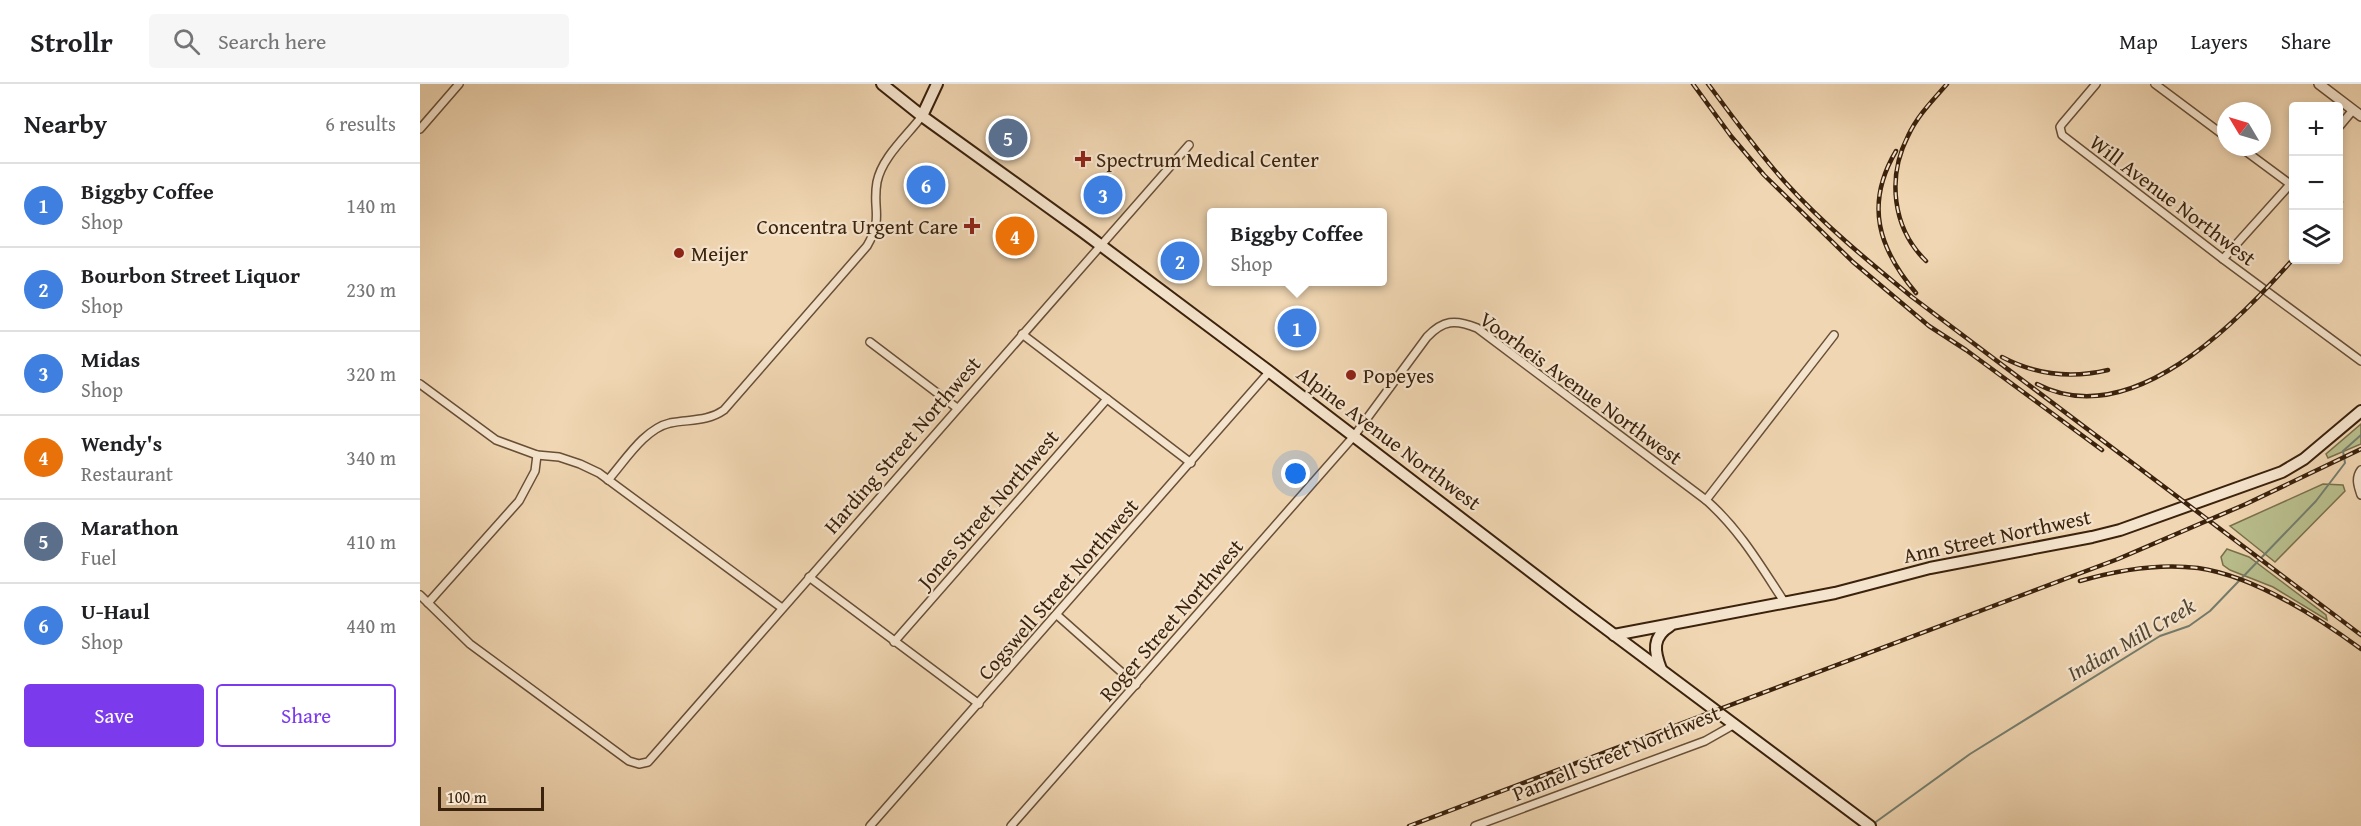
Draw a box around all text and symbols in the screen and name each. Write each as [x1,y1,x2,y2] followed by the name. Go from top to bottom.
[149,14,569,68] search box
[30,21,113,62] text: Strollr
[170,25,203,58] icon: search
[218,25,326,57] text: Search here
[2119,26,2158,57] text: Map
[2191,26,2248,57] text: Layers
[2281,26,2331,57] text: Share
[2217,102,2271,156] north arrow
[2289,102,2343,264] map controls
[2289,102,2343,156] button: +
[24,104,107,143] text: Nearby
[325,109,396,138] text: 6 results
[988,116,1028,160] pin: 5
[2083,127,2263,273] street label: Will Avenue Northwest
[1096,144,1319,175] place label: Spectrum Medical Center
[1074,150,1092,168] marker: Spectrum Medical Center
[2289,156,2343,210] button: −
[906,162,946,208] pin: 6
[1084,172,1122,218] pin: 3
[81,175,214,207] text: Biggby Coffee
[38,191,49,220] text: 1
[346,191,396,220] text: 140 m
[81,207,123,236] text: Shop
[1207,208,1387,286] popup
[2289,210,2343,264] button: layers
[757,211,958,242] place label: Concentra Urgent Care
[996,214,1034,258] pin: 4
[963,217,981,235] marker: Concentra Urgent Care
[1231,217,1363,249] text: Biggby Coffee
[691,238,748,269] place label: Meijer
[1160,238,1200,284] pin: 2
[672,246,686,260] marker: Meijer
[1231,249,1273,278] text: Shop
[81,259,300,291] text: Bourbon Street Liquor
[38,275,49,304] text: 2
[346,275,396,304] text: 230 m
[81,291,123,320] text: Shop
[1473,304,1690,473] street label: Voorheis Avenue Northwest
[1278,306,1316,350] pin: 1
[81,343,140,375] text: Midas
[816,349,988,541] street label: Harding Street Northwest
[1290,358,1488,518] street label: Alpine Avenue Northwest
[38,359,49,388] text: 3
[346,359,396,388] text: 320 m
[1363,360,1434,391] place label: Popeyes
[1344,368,1358,382] marker: Popeyes
[81,375,123,404] text: Shop
[908,422,1066,598] street label: Jones Street Northwest
[81,427,162,459] text: Wendy's
[38,443,49,472] text: 4
[346,443,396,472] text: 340 m
[81,459,173,488] text: Restaurant
[1281,459,1310,488] your location
[970,491,1146,687] street label: Cogswell Street Northwest
[1900,501,2094,571] street label: Ann Street Northwest
[81,511,178,543] text: Marathon
[38,527,49,556] text: 5
[346,527,396,556] text: 410 m
[1092,531,1251,708] street label: Roger Street Northwest
[81,543,117,572] text: Fuel
[2061,589,2202,689] water label: Indian Mill Creek
[81,595,150,627] text: U-Haul
[38,611,49,640] text: 6
[346,611,396,640] text: 440 m
[81,627,123,656] text: Shop
[24,684,204,747] button: Save
[216,684,396,747] button: Share
[1508,697,1725,809] street label: Pannell Street Northwest
[438,784,544,812] scale bar
[447,785,487,809] text: 100 m

